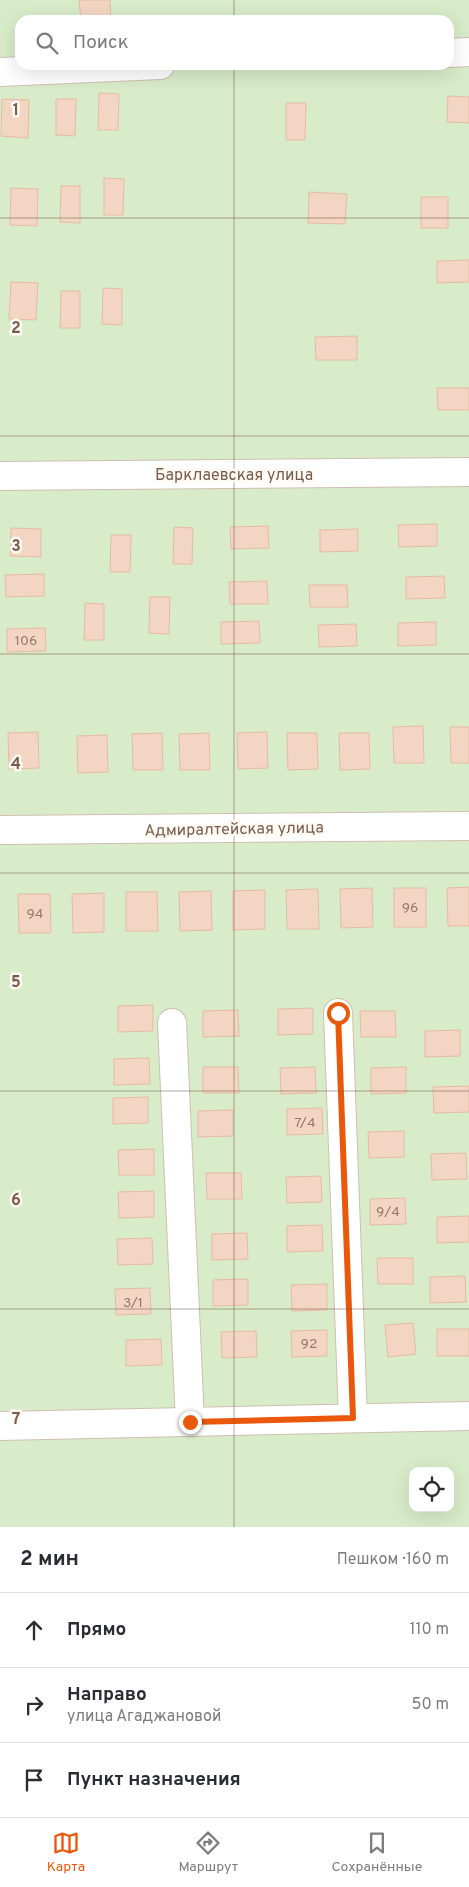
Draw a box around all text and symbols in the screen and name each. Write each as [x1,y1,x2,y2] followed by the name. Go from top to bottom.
[15,15,454,70] search box
[33,29,61,57] icon: search
[73,31,129,55] text: Поиск
[13,101,19,121] text: 1
[11,319,21,339] text: 2
[155,466,313,486] street label: Барклаевская улица
[11,537,21,557] text: 3
[15,633,37,650] house number: 106
[11,755,21,775] text: 4
[144,818,324,842] street label: Адмиралтейская улица
[402,900,418,917] house number: 96
[26,906,44,923] house number: 94
[11,973,21,993] text: 5
[327,1002,350,1025] route start
[294,1115,316,1132] house number: 7/4
[11,1191,21,1211] text: 6
[376,1204,400,1221] house number: 9/4
[123,1295,143,1312] house number: 3/1
[301,1336,317,1353] house number: 92
[12,1410,20,1430] text: 7
[179,1411,202,1434] route end
[409,1467,454,1512] map controls
[409,1467,454,1512] button: locate
[20,1546,79,1573] text: 2 мин
[337,1550,449,1570] text: Пешком · 160 m
[20,1616,48,1644] icon: ahead
[67,1618,126,1642] text: Прямо
[409,1620,449,1640] text: 110 m
[67,1683,147,1707] text: Направо
[20,1691,48,1719] icon: right
[412,1695,449,1715] text: 50 m
[67,1707,221,1727] text: улица Агаджановой
[20,1766,48,1794] icon: arrive
[67,1768,241,1792] text: Пункт назначения
[47,1829,85,1876] tab: Карта
[178,1829,238,1876] tab: Маршрут
[331,1829,422,1876] tab: Сохранённые

